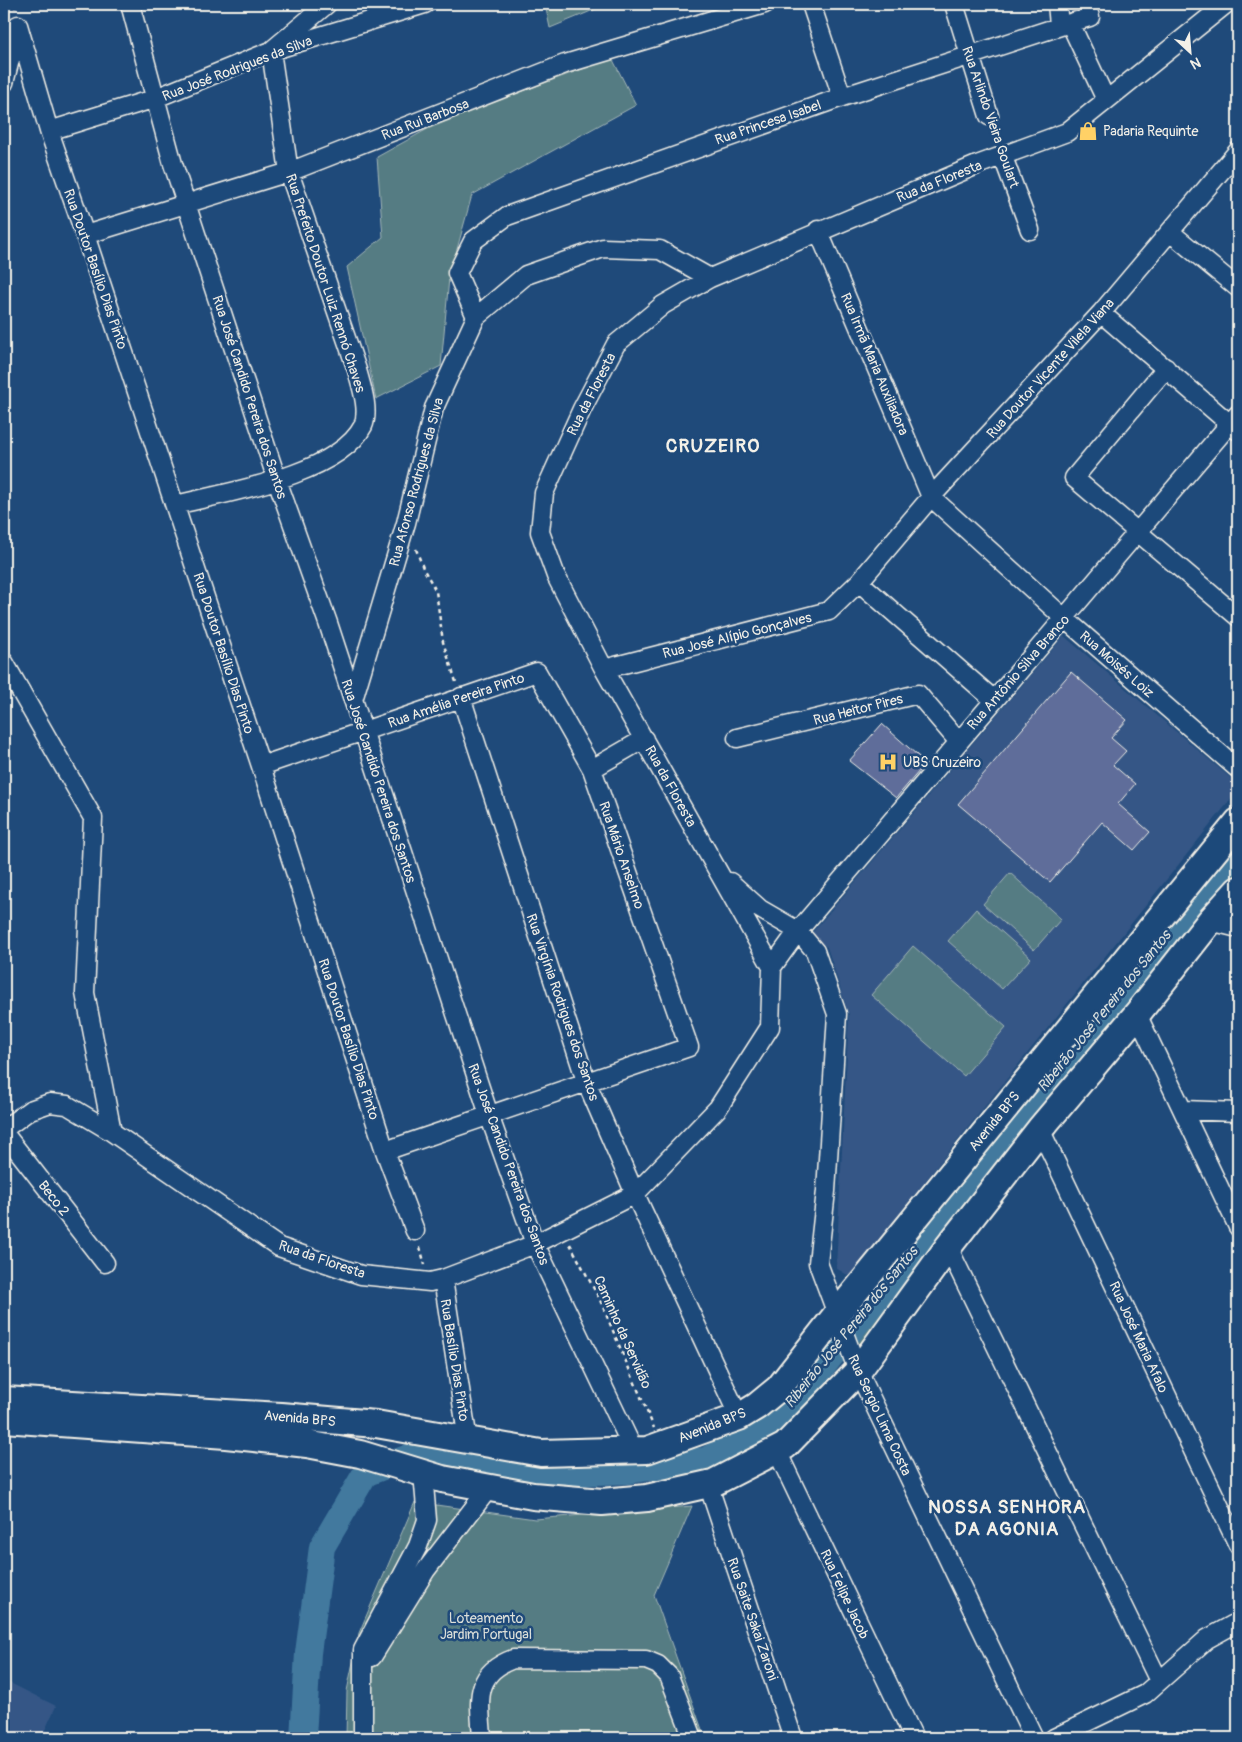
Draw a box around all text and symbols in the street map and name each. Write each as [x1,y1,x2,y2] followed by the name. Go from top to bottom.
[1164,28,1214,78] north arrow
[160,32,315,105] street label: Rua José Rodrigues da Silva
[958,44,1023,191] street label: Rua Arlindo Vieira Goulart
[1187,54,1203,73] text: N
[379,95,471,144] street label: Rua Rui Barbosa
[713,96,823,149] street label: Rua Princesa Isabel
[1077,120,1099,142] shop icon: Padaria Requinte
[1103,123,1198,140] place label: Padaria Requinte
[894,157,984,206] street label: Rua da Floresta
[282,172,369,395] street label: Rua Prefeito Doutor Luiz Rennó Chaves
[60,187,131,352] street label: Rua Doutor Basílio Dias Pinto
[837,290,912,438] street label: Rua Irmã Maria Auxiliadora
[209,293,291,502] street label: Rua José Candido Pereira dos Santos
[983,295,1118,442] street label: Rua Doutor Vicente Vilela Viana
[563,350,620,438] street label: Rua da Floresta
[386,396,447,568] street label: Rua Afonso Rodrigues da Silva
[666,434,760,458] district label: CRUZEIRO
[189,570,258,736] street label: Rua Doutor Basílio Dias Pinto
[661,609,814,662] street label: Rua José Alípio Gonçalves
[964,611,1073,733] street label: Rua Antônio Silva Branco
[1076,627,1157,701] street label: Rua Moisés Loiz
[386,669,527,732] street label: Rua Amélia Pereira Pinto
[338,677,420,886] street label: Rua José Candido Pereira dos Santos
[812,690,905,729] street label: Rua Heitor Pires
[641,743,700,830] street label: Rua da Floresta
[877,751,899,773] hospital icon: UBS Cruzeiro
[903,754,981,771] place label: UBS Cruzeiro
[595,799,648,912] street label: Rua Mário Anselmo
[522,911,603,1104] street label: Rua Virgínia Rodrigues dos Santos
[1033,925,1177,1096] water label: Ribeirão José Pereira dos Santos
[314,956,383,1122] street label: Rua Doutor Basílio Dias Pinto
[464,1061,553,1268] street label: Rua José Candido Pereira dos Santos
[965,1088,1024,1155] street label: Avenida BPS
[34,1177,73,1220] street label: Beco 2
[276,1237,367,1282] street label: Rua da Floresta
[780,1241,924,1412] water label: Ribeirão José Pereira dos Santos
[590,1273,655,1392] street label: Caminho da Servidão
[1105,1279,1172,1396] street label: Rua José Maria Afalo
[436,1298,473,1423] street label: Rua Basílio Dias Pinto
[844,1352,915,1478] street label: Rua Sergio Lima Costa
[676,1404,749,1447] street label: Avenida BPS
[263,1407,336,1430] street label: Avenida BPS
[928,1495,1086,1541] district label: NOSSA SENHORA DA AGONIA
[816,1547,873,1642] street label: Rua Felipe Jacob
[724,1556,782,1683] street label: Rua Saite Sakai Zaroni
[440,1610,532,1643] park label: Loteamento Jardim Portugal

